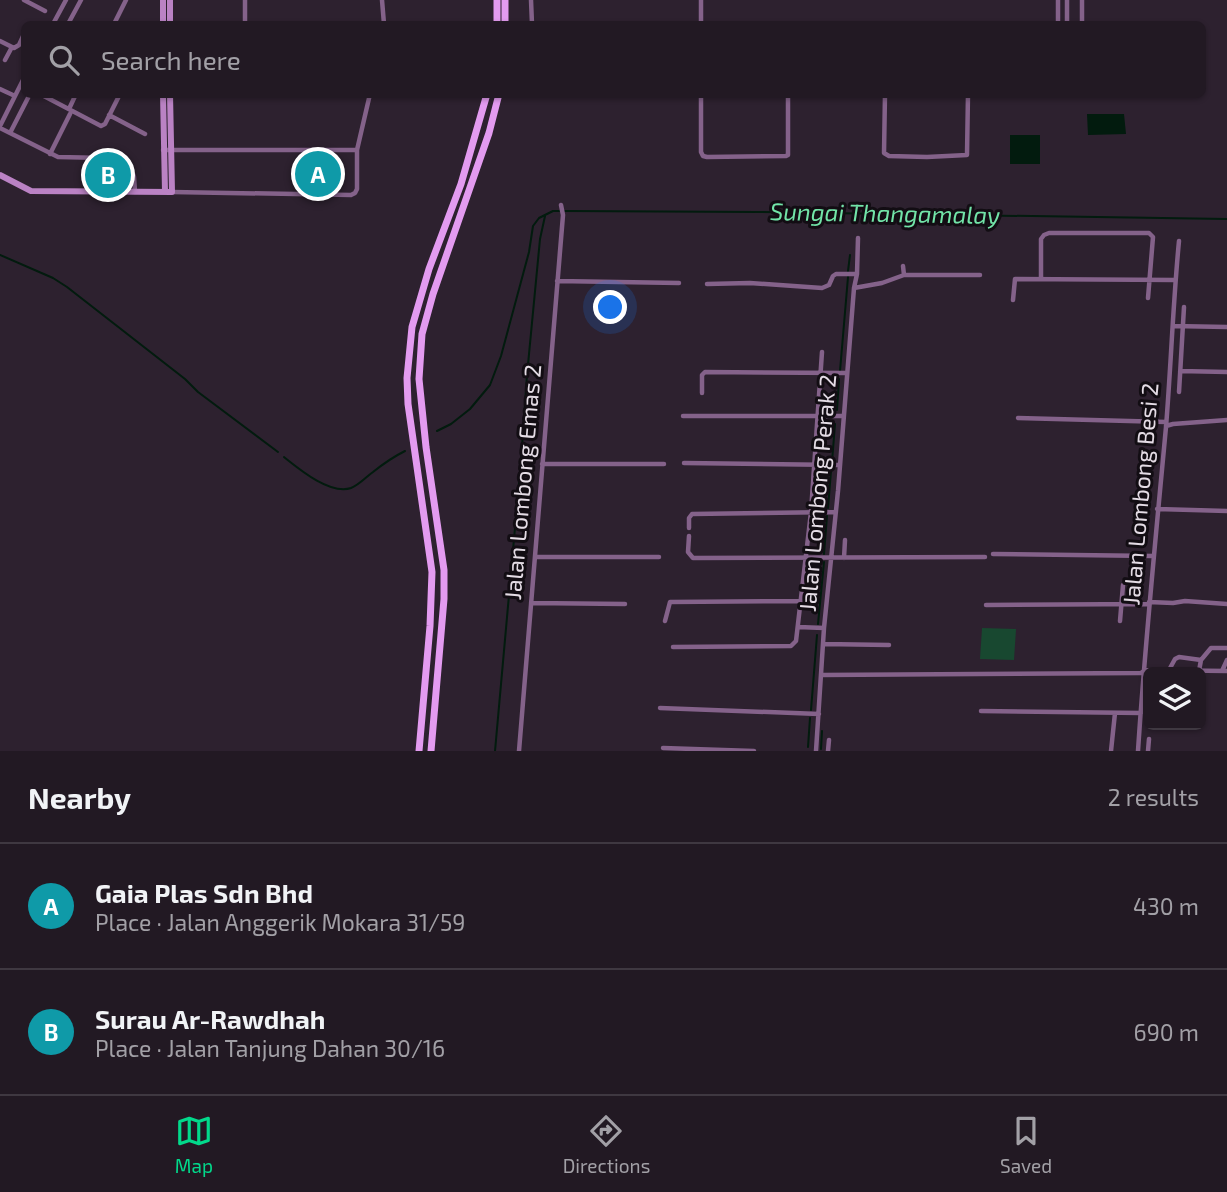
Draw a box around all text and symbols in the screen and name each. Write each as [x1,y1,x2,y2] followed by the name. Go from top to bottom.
[21,21,1206,98] search box
[45,41,83,79] icon: search
[101,44,241,75] text: Search here
[295,148,341,200] pin: A
[85,149,131,201] pin: B
[770,196,1000,229] water label: Sungai Thangamalay
[593,290,627,324] your location
[498,363,546,601] street label: Jalan Lombong Emas 2
[793,373,841,613] street label: Jalan Lombong Perak 2
[1116,382,1164,606] street label: Jalan Lombong Besi 2
[1143,667,1206,730] map controls
[1143,667,1206,730] button: layers
[28,779,131,815] text: Nearby
[1108,783,1199,811] text: 2 results
[95,877,313,908] text: Gaia Plas Sdn Bhd
[43,892,59,920] text: A
[1133,892,1199,920] text: 430 m
[95,908,465,936] text: Place · Jalan Anggerik Mokara 31/59
[95,1003,325,1034] text: Surau Ar-Rawdhah
[44,1018,58,1046] text: B
[1134,1018,1199,1046] text: 690 m
[95,1034,445,1062] text: Place · Jalan Tanjung Dahan 30/16
[175,1112,213,1177] tab: Map
[563,1112,650,1177] tab: Directions
[1000,1112,1052,1177] tab: Saved

